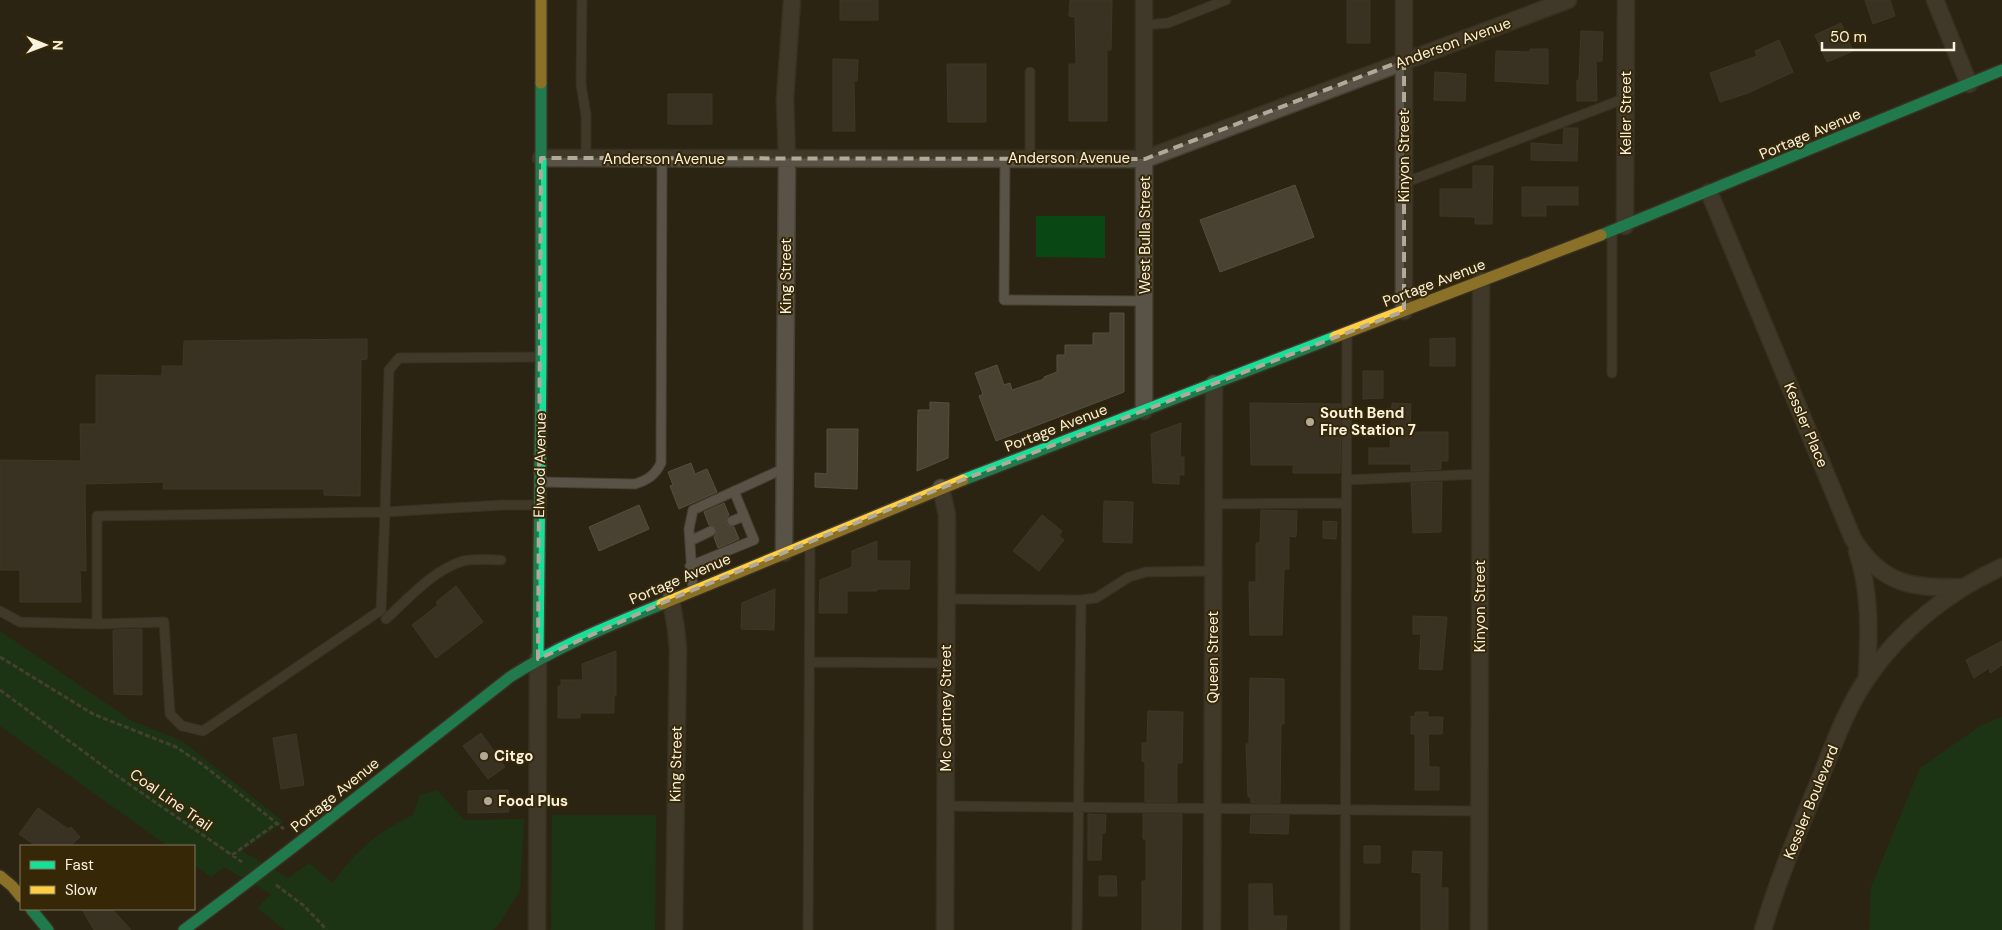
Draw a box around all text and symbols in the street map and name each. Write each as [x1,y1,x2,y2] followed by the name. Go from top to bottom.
[1392,13,1514,73] street label: Anderson Avenue
[20,20,70,70] north arrow
[1822,20,1954,52] scale bar
[1830,27,1867,47] text: 50 m
[49,40,67,50] text: N
[1616,71,1636,155] street label: Keller Street
[1756,104,1864,164] street label: Portage Avenue
[1394,110,1414,202] street label: Kinyon Street
[1008,148,1130,168] street label: Anderson Avenue
[603,149,725,169] street label: Anderson Avenue
[1135,176,1155,294] street label: West Bulla Street
[776,238,796,314] street label: King Street
[1380,254,1488,312] street label: Portage Avenue
[1779,379,1833,471] street label: Kessler Place
[1002,399,1110,457] street label: Portage Avenue
[1320,403,1416,440] place label: South Bend Fire Station 7
[529,412,551,518] street label: Elwood Avenue
[1304,416,1316,428] marker: South Bend Fire Station 7
[626,549,734,609] street label: Portage Avenue
[1470,560,1490,652] street label: Kinyon Street
[1203,611,1223,703] street label: Queen Street
[936,644,956,772] street label: Mc Cartney Street
[665,726,687,802] street label: King Street
[1779,742,1843,862] street label: Kessler Boulevard
[494,746,533,766] place label: Citgo
[478,750,490,762] marker: Citgo
[287,753,383,837] street label: Portage Avenue
[126,764,216,836] street label: Coal Line Trail
[498,791,568,811] place label: Food Plus
[482,795,494,807] marker: Food Plus
[20,845,195,910] legend
[65,855,94,875] text: Fast
[65,880,98,900] text: Slow

